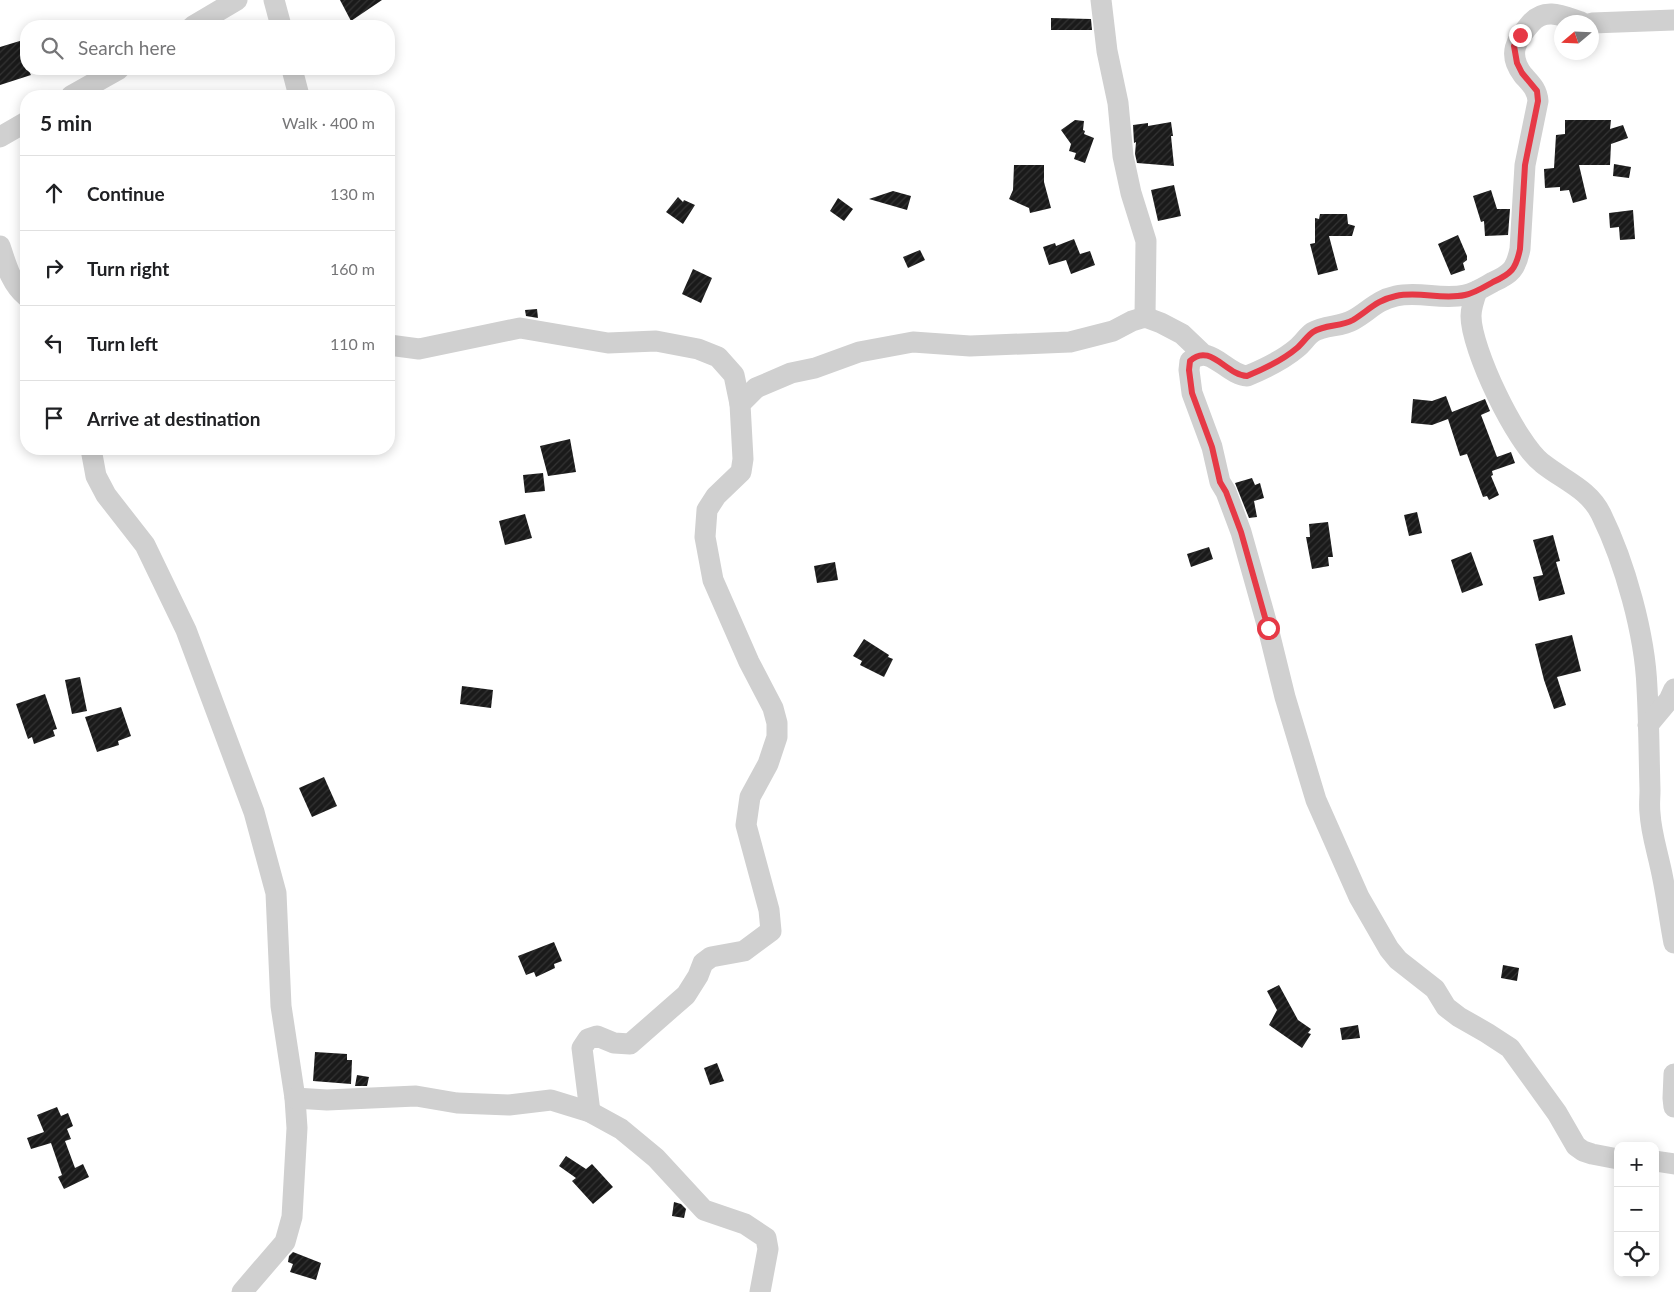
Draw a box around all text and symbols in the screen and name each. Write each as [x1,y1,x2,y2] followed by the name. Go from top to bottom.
[1554,15,1599,60] north arrow
[20,20,395,75] search box
[1509,24,1532,47] route end
[38,34,66,62] icon: search
[78,36,176,59] text: Search here
[40,110,92,135] text: 5 min
[282,113,375,132] text: Walk · 400 m
[40,179,68,207] icon: ahead
[87,182,165,205] text: Continue
[330,184,375,203] text: 130 m
[40,254,68,282] icon: right
[87,257,169,280] text: Turn right
[330,259,375,278] text: 160 m
[40,329,68,357] icon: left
[87,332,158,355] text: Turn left
[330,334,375,353] text: 110 m
[40,404,68,432] icon: arrive
[87,407,260,430] text: Arrive at destination
[1257,617,1280,640] route start
[1614,1142,1659,1277] map controls
[1614,1142,1659,1187] button: +
[1614,1187,1659,1232] button: −
[1614,1232,1659,1277] button: locate

